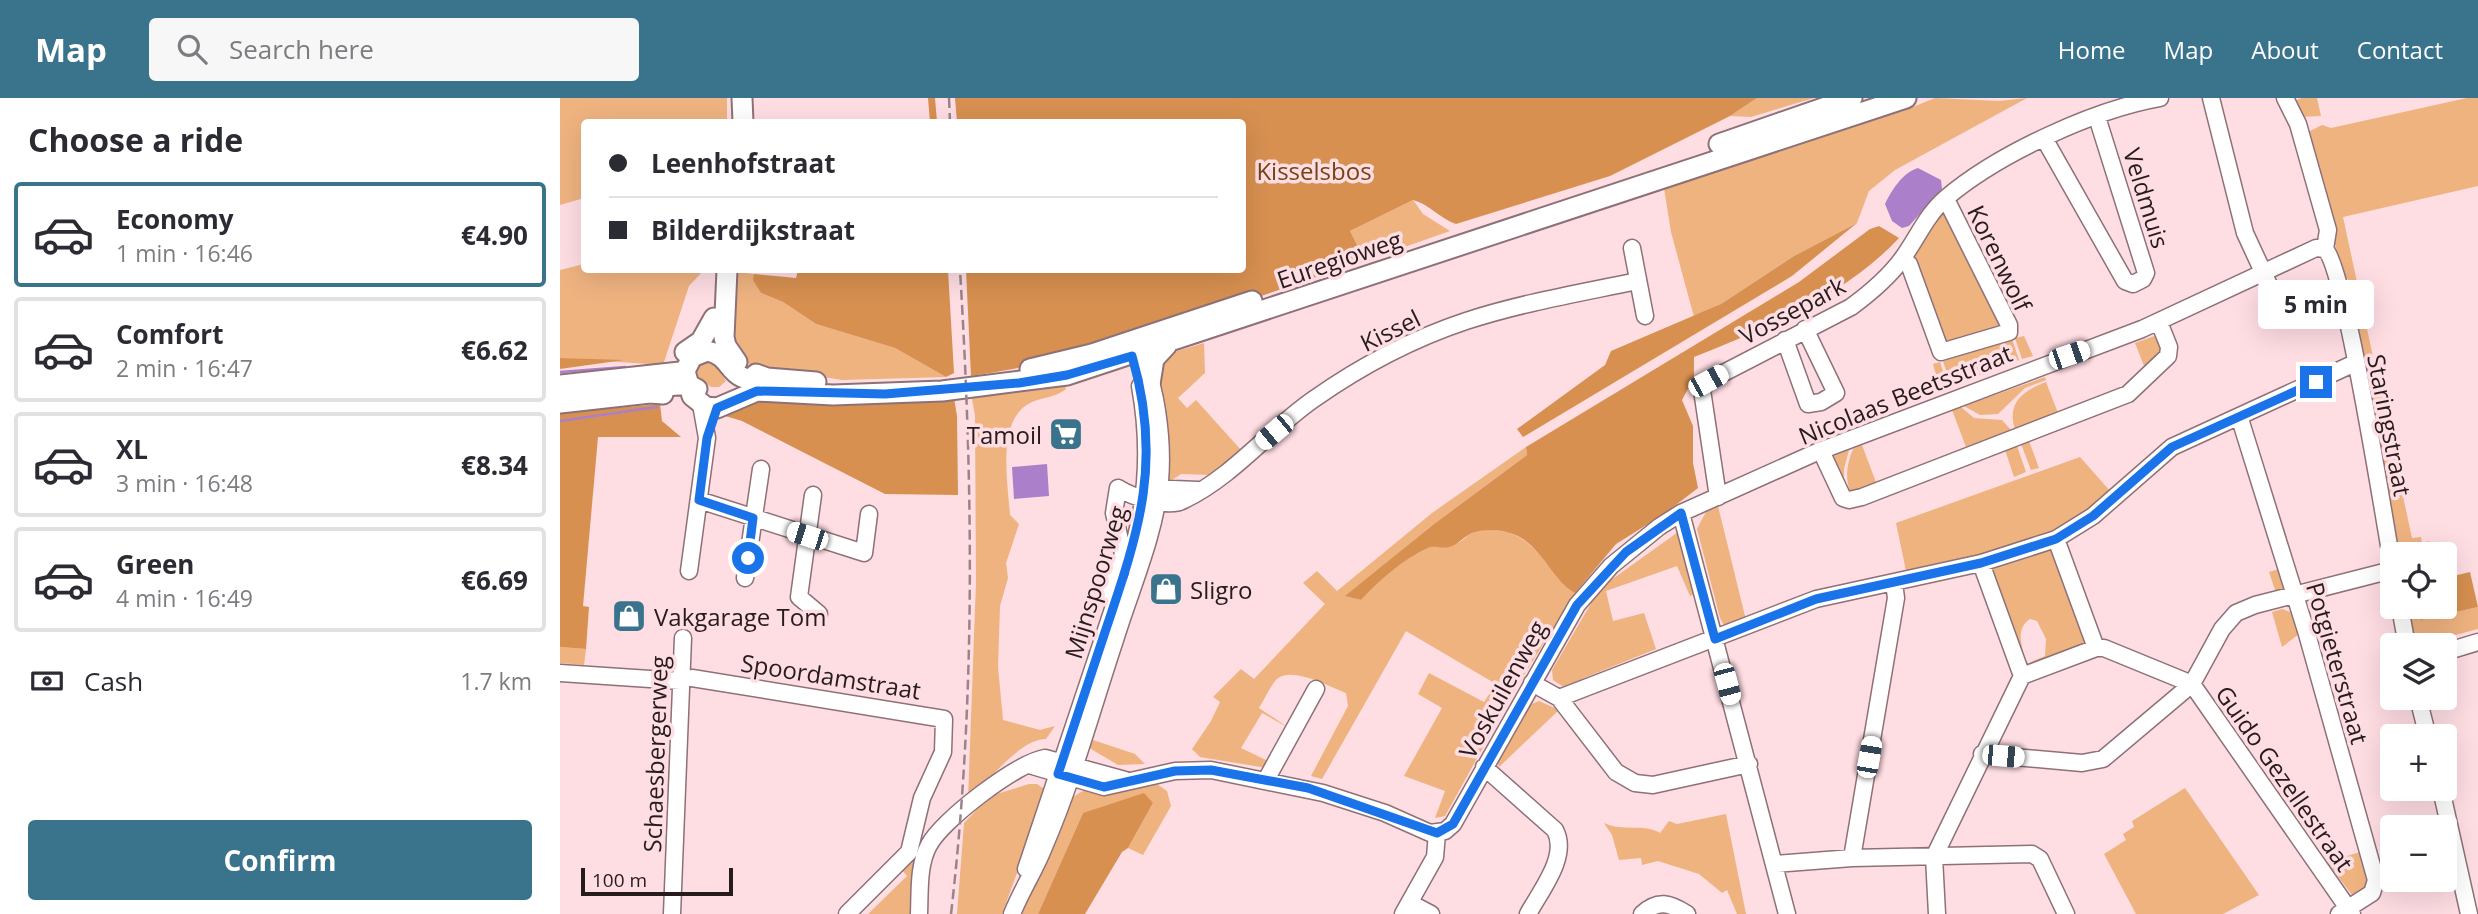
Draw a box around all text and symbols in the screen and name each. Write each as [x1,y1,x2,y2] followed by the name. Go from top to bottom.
[149,18,639,81] search box
[35,27,107,72] text: Map
[173,30,211,68] icon: search
[229,31,374,67] text: Search here
[2058,33,2126,66] text: Home
[2164,33,2213,66] text: Map
[2251,33,2319,66] text: About
[2357,33,2443,66] text: Contact
[28,118,243,161] text: Choose a ride
[2116,144,2178,252] street label: Veldmuis
[651,145,835,181] text: Leenhofstraat
[1256,154,1372,187] park label: Kisselsbos
[1960,199,2041,318] street label: Korenwolf
[116,201,234,237] text: Economy
[32,203,95,266] icon: car
[651,212,855,248] text: Bilderdijkstraat
[461,217,528,253] text: €4.90
[1272,222,1406,296] street label: Euregioweg
[116,237,253,269] text: 1 min · 16:46
[1733,268,1851,352] street label: Vossepark
[2258,280,2374,330] callout: 5 min
[2284,288,2348,320] text: 5 min
[1354,301,1426,359] street label: Kissel
[116,316,223,352] text: Comfort
[32,318,95,381] icon: car
[461,332,528,368] text: €6.62
[1793,336,2017,452] street label: Nicolaas Beetsstraat
[2046,338,2093,372] car
[2360,351,2420,499] street label: Staringstraat
[116,352,253,384] text: 2 min · 16:47
[1685,362,1732,400] car
[2300,366,2332,398] route end
[1252,410,1297,454] car
[1047,415,1085,453] supermarket icon: Tamoil
[967,418,1042,451] place label: Tamoil
[116,431,148,467] text: XL
[32,433,95,496] icon: car
[461,447,528,483] text: €8.34
[116,467,253,499] text: 3 min · 16:48
[1056,501,1134,663] street label: Mijnspoorweg
[784,520,831,552] car
[732,542,764,574] route start
[2380,542,2457,892] map controls
[2380,542,2457,619] button: locate
[116,546,194,582] text: Green
[32,548,95,611] icon: car
[461,562,528,598] text: €6.69
[1147,570,1185,608] shop icon: Sligro
[1190,573,1253,606] place label: Sligro
[2299,578,2377,748] street label: Potgieterstraat
[116,582,253,614] text: 4 min · 16:49
[610,597,648,635] shop icon: Vakgarage Tom
[654,600,826,633] place label: Vakgarage Tom
[1450,614,1554,764] street label: Voskuilenweg
[2380,633,2457,710] button: layers
[739,645,923,707] street label: Spoordamstraat
[635,655,675,853] street label: Schaesbergerweg
[1712,661,1743,707] car
[28,662,66,700] icon: cash
[84,663,143,699] text: Cash
[460,665,532,697] text: 1.7 km
[2208,678,2362,878] street label: Guido Gezellestraat
[2380,724,2457,801] button: +
[1856,734,1883,780] car
[1982,744,2025,768] car
[2380,815,2457,892] button: −
[28,820,532,900] button: Confirm
[581,865,733,897] scale bar
[592,867,647,893] text: 100 m

